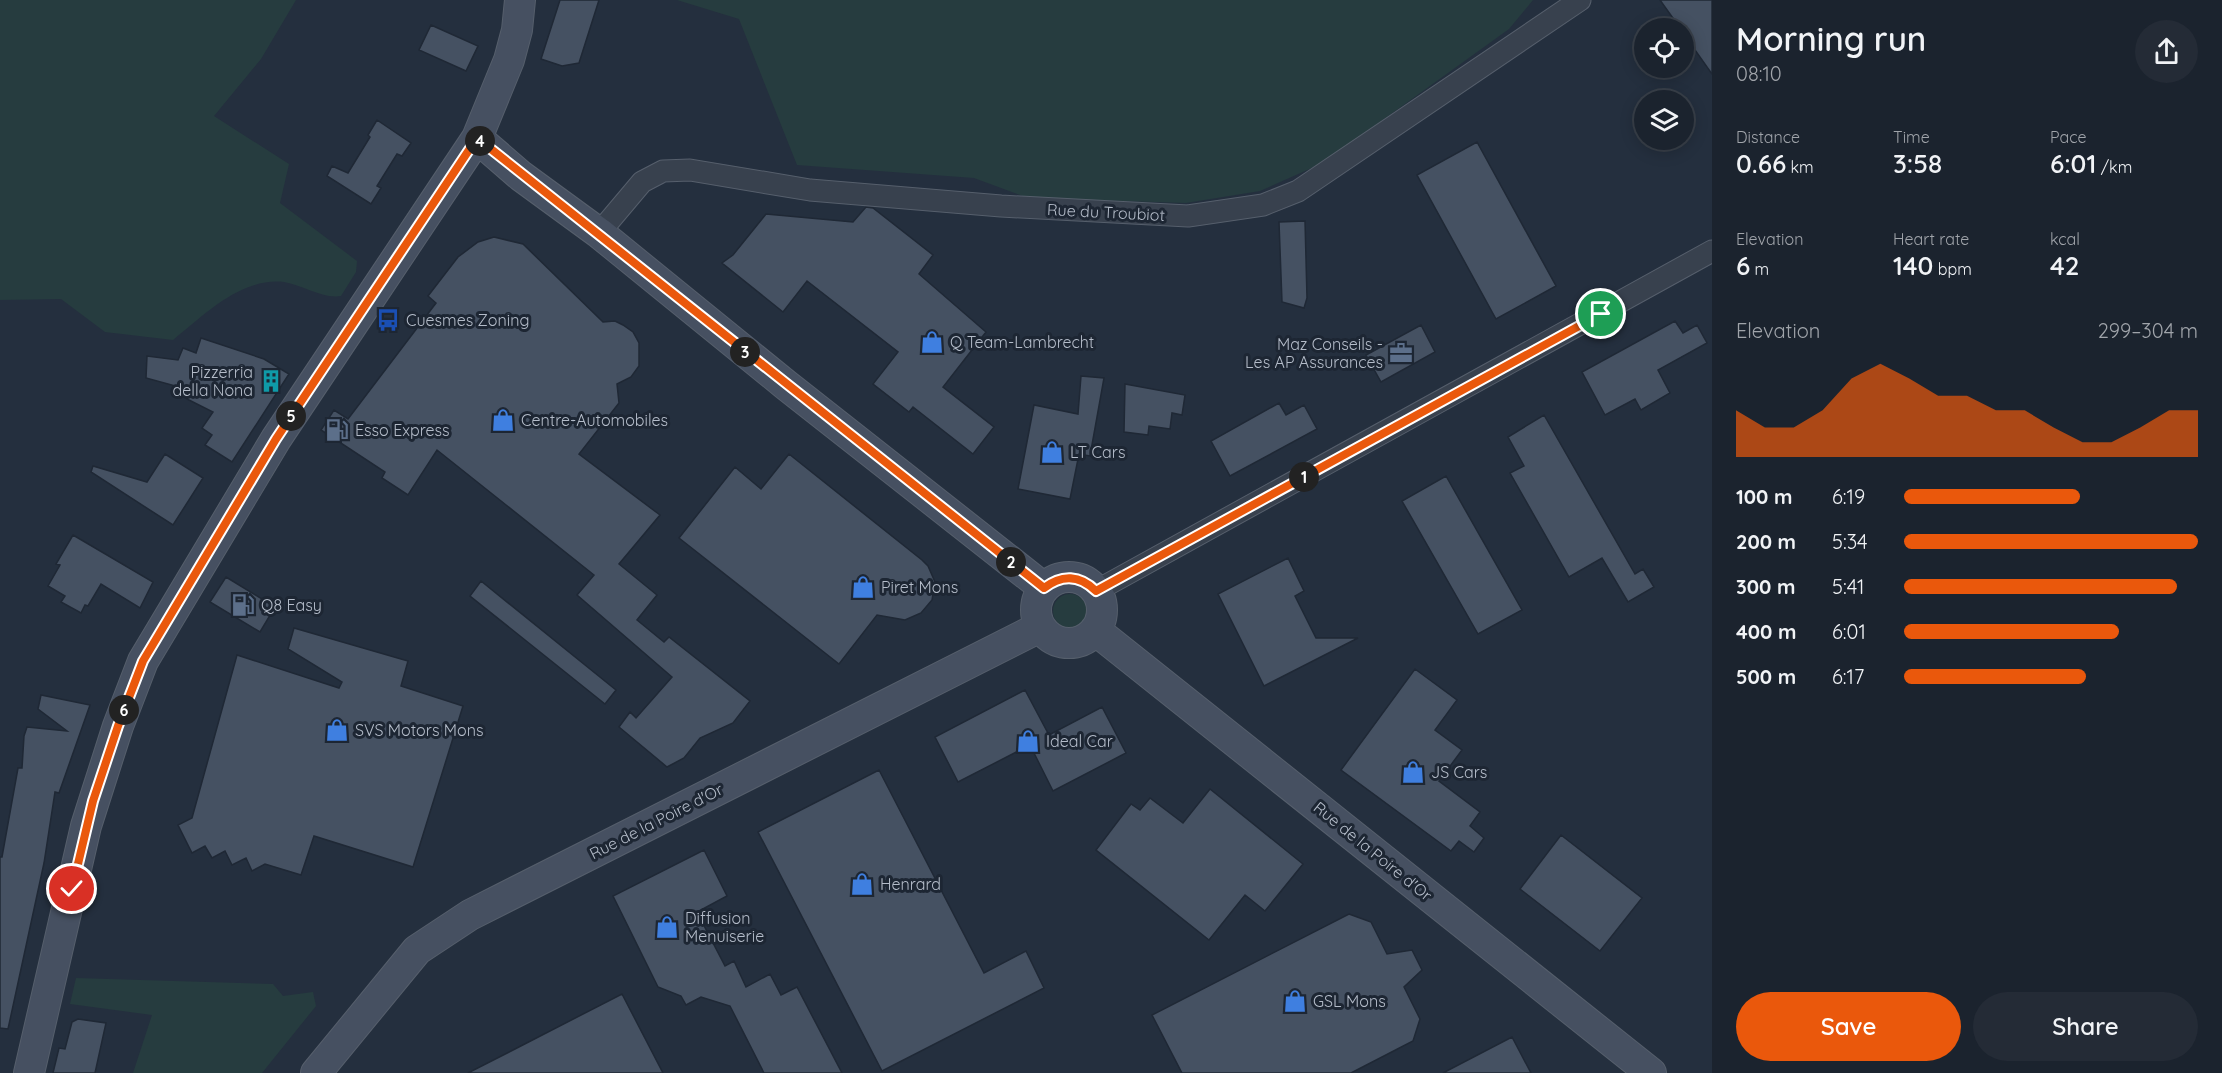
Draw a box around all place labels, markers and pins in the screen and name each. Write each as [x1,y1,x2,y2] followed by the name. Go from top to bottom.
[465,126,495,156] pin: 4
[1575,288,1626,339] pin
[375,307,401,333] bus stop icon: Cuesmes Zoning
[406,310,529,330] place label: Cuesmes Zoning
[919,329,945,355] shop icon: Q Team-Lambrecht
[950,332,1094,352] place label: Q Team-Lambrecht
[1245,334,1383,372] place label: Maz Conseils - Les AP Assurances
[730,337,760,367] pin: 3
[1388,340,1414,366] office icon: Maz Conseils - Les AP Assurances
[173,362,253,400] place label: Pizzerria della Nona
[258,368,284,394] building icon: Pizzerria della Nona
[276,401,306,431] pin: 5
[490,407,516,433] shop icon: Centre-Automobiles
[521,410,668,430] place label: Centre-Automobiles
[324,417,350,443] fuel station icon: Esso Express
[355,420,450,440] place label: Esso Express
[1039,439,1065,465] shop icon: LT Cars
[1070,442,1125,462] place label: LT Cars
[1289,462,1319,492] pin: 1
[996,547,1026,577] pin: 2
[850,574,876,600] shop icon: Piret Mons
[881,577,958,597] place label: Piret Mons
[230,592,256,618] fuel station icon: Q8 Easy
[261,595,322,615] place label: Q8 Easy
[109,695,139,725] pin: 6
[324,717,350,743] shop icon: SVS Motors Mons
[355,720,483,740] place label: SVS Motors Mons
[1015,728,1041,754] shop icon: Ideal Car
[1046,731,1113,751] place label: Ideal Car
[1400,759,1426,785] shop icon: JS Cars
[1431,762,1487,782] place label: JS Cars
[46,863,97,914] pin
[849,871,875,897] shop icon: Henrard
[880,874,941,894] place label: Henrard
[685,908,764,946] place label: Diffusion Menuiserie
[654,914,680,940] shop icon: Diffusion Menuiserie
[1282,988,1308,1014] shop icon: GSL Mons
[1313,991,1386,1011] place label: GSL Mons

